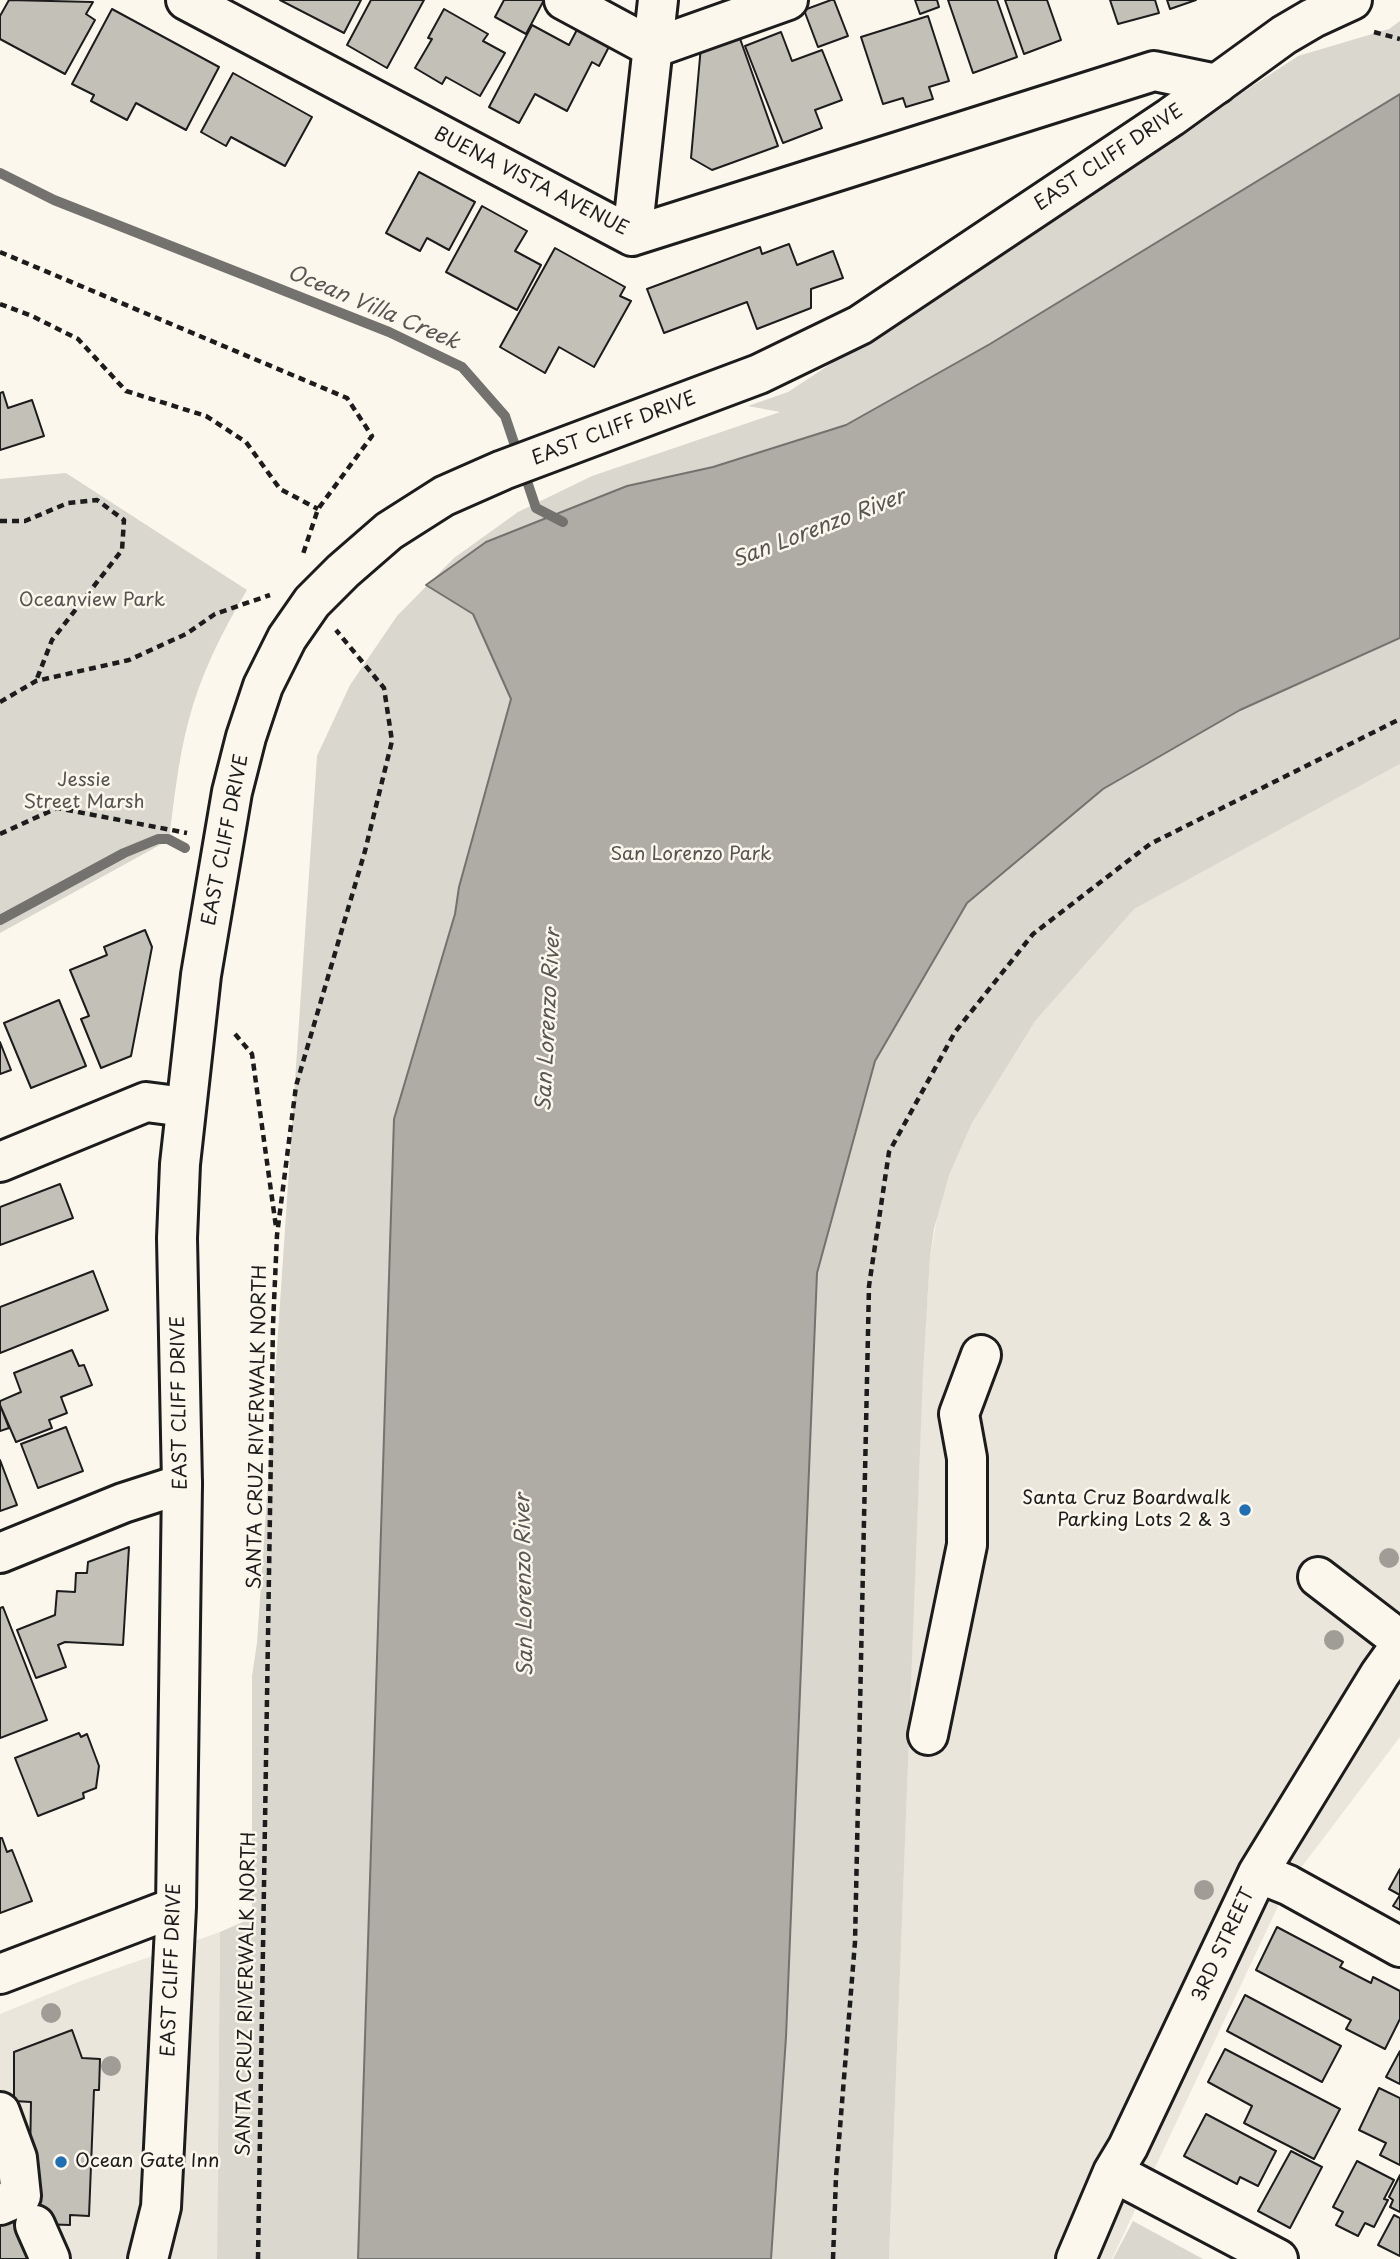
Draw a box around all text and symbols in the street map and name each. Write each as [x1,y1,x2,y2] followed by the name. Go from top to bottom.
[1030,100,1188,216] street label: EAST CLIFF DRIVE
[430,123,632,241] street label: BUENA VISTA AVENUE
[283,260,463,356] water label: Ocean Villa Creek
[529,387,699,471] street label: EAST CLIFF DRIVE
[729,485,909,573] water label: San Lorenzo River
[19,590,165,612] park label: Oceanview Park
[198,752,254,928] street label: EAST CLIFF DRIVE
[24,770,144,814] park label: Jessie Street Marsh
[611,844,771,866] park label: San Lorenzo Park
[532,928,566,1112] water label: San Lorenzo River
[244,1264,272,1590] street label: SANTA CRUZ RIVERWALK NORTH
[167,1316,193,1490] street label: EAST CLIFF DRIVE
[1022,1488,1231,1532] place label: Santa Cruz Boardwalk Parking Lots 2 & 3
[511,1494,539,1676] water label: San Lorenzo River
[1237,1502,1253,1518] marker: Santa Cruz Boardwalk Parking Lots 2 & 3
[233,1831,261,2157] street label: SANTA CRUZ RIVERWALK NORTH
[158,1883,186,2057] street label: EAST CLIFF DRIVE
[1188,1885,1260,2005] street label: 3RD STREET
[75,2151,219,2173] place label: Ocean Gate Inn
[53,2154,69,2170] marker: Ocean Gate Inn

